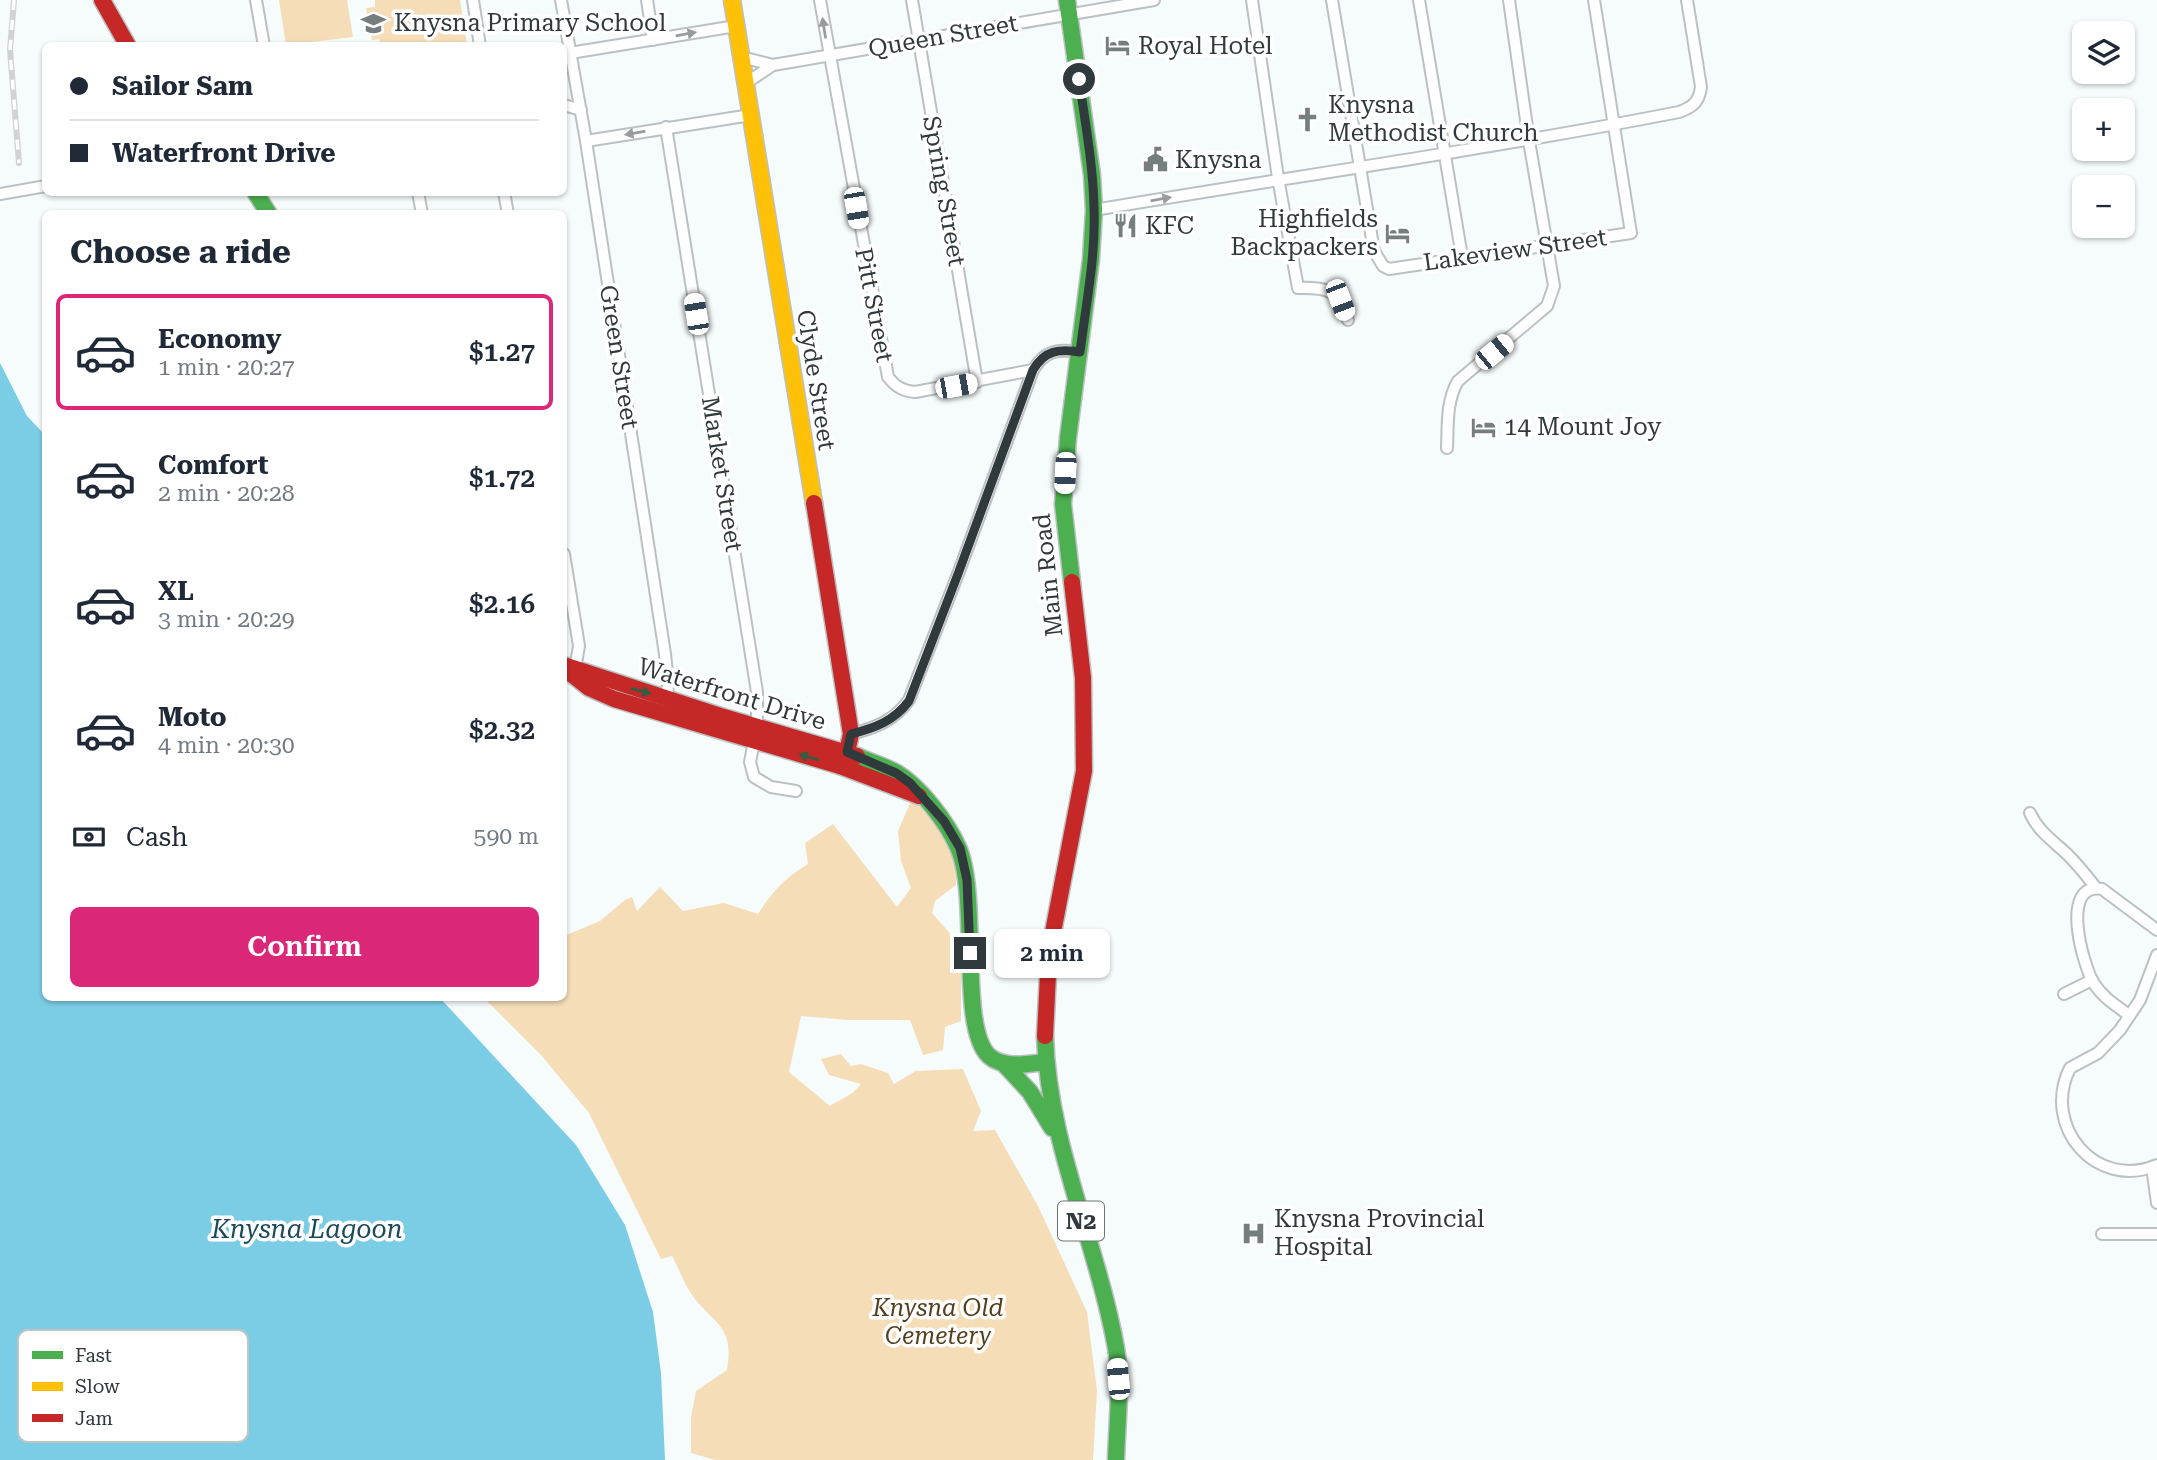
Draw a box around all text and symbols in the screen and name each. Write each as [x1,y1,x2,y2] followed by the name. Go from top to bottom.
[360,9,388,37] school or university icon: Knysna Primary School
[394,9,666,37] place label: Knysna Primary School
[866,9,1020,63] street label: Queen Street
[818,17,829,39] one-way arrow
[2072,21,2135,238] map controls
[2072,21,2135,84] button: layers
[675,28,697,39] one-way arrow
[1104,32,1132,60] hotel icon: Royal Hotel
[1138,32,1272,60] place label: Royal Hotel
[1063,63,1095,95] route start
[112,71,253,101] text: Sailor Sam
[1328,91,1539,147] place label: Knysna Methodist Church
[2072,98,2135,161] button: +
[1294,105,1322,133] church icon: Knysna Methodist Church
[917,114,971,268] street label: Spring Street
[624,128,646,139] one-way arrow
[112,138,336,168] text: Waterfront Drive
[1141,146,1169,174] public building icon: Knysna
[1175,146,1262,174] place label: Knysna
[2072,175,2135,238] button: −
[843,185,870,231] car
[1151,193,1173,204] one-way arrow
[1231,205,1378,261] place label: Highfields Backpackers
[1111,212,1139,240] restaurant icon: KFC
[1145,212,1194,240] place label: KFC
[1384,219,1412,247] hotel icon: Highfields Backpackers
[1422,223,1608,277] street label: Lakeview Street
[70,233,291,271] text: Choose a ride
[849,245,899,365] street label: Pitt Street
[1323,277,1358,323] car
[594,283,644,431] street label: Green Street
[683,292,710,336] car
[791,308,841,452] street label: Clyde Street
[74,321,137,384] icon: car
[158,324,281,354] text: Economy
[1472,331,1517,373] car
[469,337,535,367] text: $1.27
[158,354,295,381] text: 1 min · 20:27
[934,372,979,400] car
[696,394,748,554] street label: Market Street
[1470,413,1498,441] hotel icon: 14 Mount Joy
[1504,413,1662,441] place label: 14 Mount Joy
[74,447,137,510] icon: car
[158,450,268,480] text: Comfort
[1054,451,1077,495] car
[469,463,535,493] text: $1.72
[158,480,295,507] text: 2 min · 20:28
[1028,512,1068,638] street label: Main Road
[74,573,137,636] icon: car
[158,576,194,606] text: XL
[469,589,535,619] text: $2.16
[158,606,295,633] text: 3 min · 20:29
[635,652,829,736] street label: Waterfront Drive
[631,686,653,697] one-way arrow
[74,699,137,762] icon: car
[158,702,227,732] text: Moto
[469,715,535,745] text: $2.32
[158,732,295,759] text: 4 min · 20:30
[798,751,820,762] one-way arrow
[70,818,108,856] icon: cash
[126,822,188,852] text: Cash
[474,823,539,850] text: 590 m
[70,907,539,987] button: Confirm
[995,928,1110,978] callout: 2 min
[954,937,986,969] route end
[1020,940,1084,967] text: 2 min
[1058,1202,1104,1240] road number: N2
[1274,1205,1485,1261] place label: Knysna Provincial Hospital
[210,1214,403,1244] water label: Knysna Lagoon
[1240,1219,1268,1247] hospital icon: Knysna Provincial Hospital
[872,1294,1004,1350] park label: Knysna Old Cemetery
[18,1330,248,1442] legend
[75,1344,112,1367] text: Fast
[1106,1357,1131,1401] car
[75,1375,120,1398] text: Slow
[75,1407,113,1430] text: Jam

